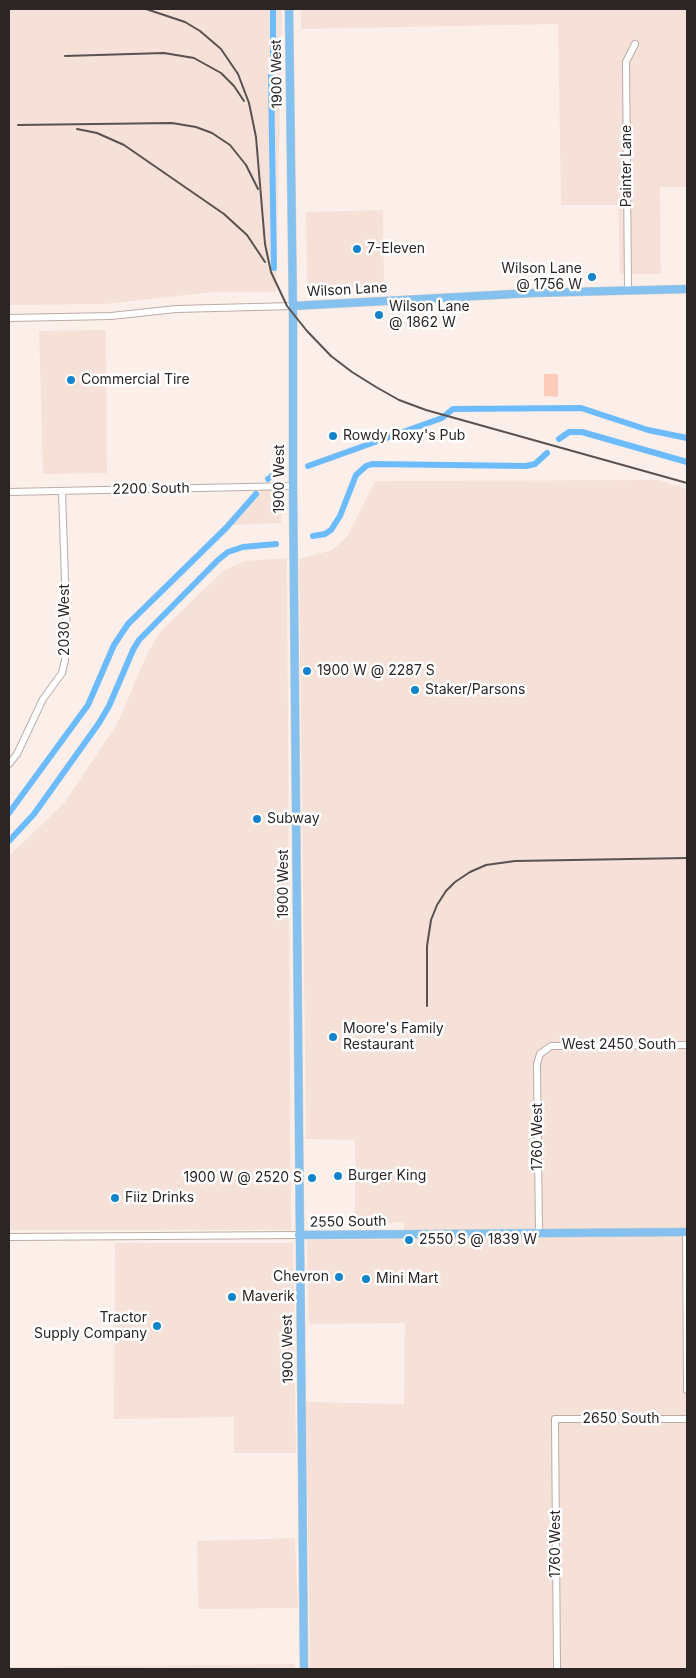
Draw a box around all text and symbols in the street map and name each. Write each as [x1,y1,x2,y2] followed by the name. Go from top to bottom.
[268,39,286,109] street label: 1900 West
[619,125,635,207] street label: Painter Lane
[367,241,425,257] place label: 7-Eleven
[351,243,363,255] marker: 7-Eleven
[501,261,582,294] place label: Wilson Lane @ 1756 W
[586,271,598,283] marker: Wilson Lane @ 1756 W
[306,279,388,301] street label: Wilson Lane
[389,299,470,332] place label: Wilson Lane @ 1862 W
[373,309,385,321] marker: Wilson Lane @ 1862 W
[81,372,190,388] place label: Commercial Tire
[65,374,77,386] marker: Commercial Tire
[343,428,465,444] place label: Rowdy Roxy's Pub
[327,430,339,442] marker: Rowdy Roxy's Pub
[272,444,288,514] street label: 1900 West
[112,480,190,498] street label: 2200 South
[57,584,73,656] street label: 2030 West
[317,663,435,679] place label: 1900 W @ 2287 S
[301,665,313,677] marker: 1900 W @ 2287 S
[425,682,525,698] place label: Staker/Parsons
[409,684,421,696] marker: Staker/Parsons
[267,811,320,827] place label: Subway
[251,813,263,825] marker: Subway
[276,849,292,919] street label: 1900 West
[343,1021,444,1054] place label: Moore's Family Restaurant
[327,1031,339,1043] marker: Moore's Family Restaurant
[562,1037,676,1053] street label: West 2450 South
[530,1103,546,1171] street label: 1760 West
[348,1168,426,1184] place label: Burger King
[183,1170,302,1186] place label: 1900 W @ 2520 S
[332,1170,344,1182] marker: Burger King
[306,1172,318,1184] marker: 1900 W @ 2520 S
[125,1190,194,1206] place label: Fiiz Drinks
[109,1192,121,1204] marker: Fiiz Drinks
[309,1213,387,1231] street label: 2550 South
[419,1232,537,1248] place label: 2550 S @ 1839 W
[403,1234,415,1246] marker: 2550 S @ 1839 W
[273,1269,329,1285] place label: Chevron
[333,1271,345,1283] marker: Chevron
[376,1271,438,1287] place label: Mini Mart
[360,1273,372,1285] marker: Mini Mart
[242,1289,295,1305] place label: Maverik
[226,1291,238,1303] marker: Maverik
[34,1310,147,1342] place label: Tractor Supply Company
[279,1314,297,1384] street label: 1900 West
[151,1320,163,1332] marker: Tractor Supply Company
[582,1411,660,1427] street label: 2650 South
[548,1510,564,1578] street label: 1760 West

